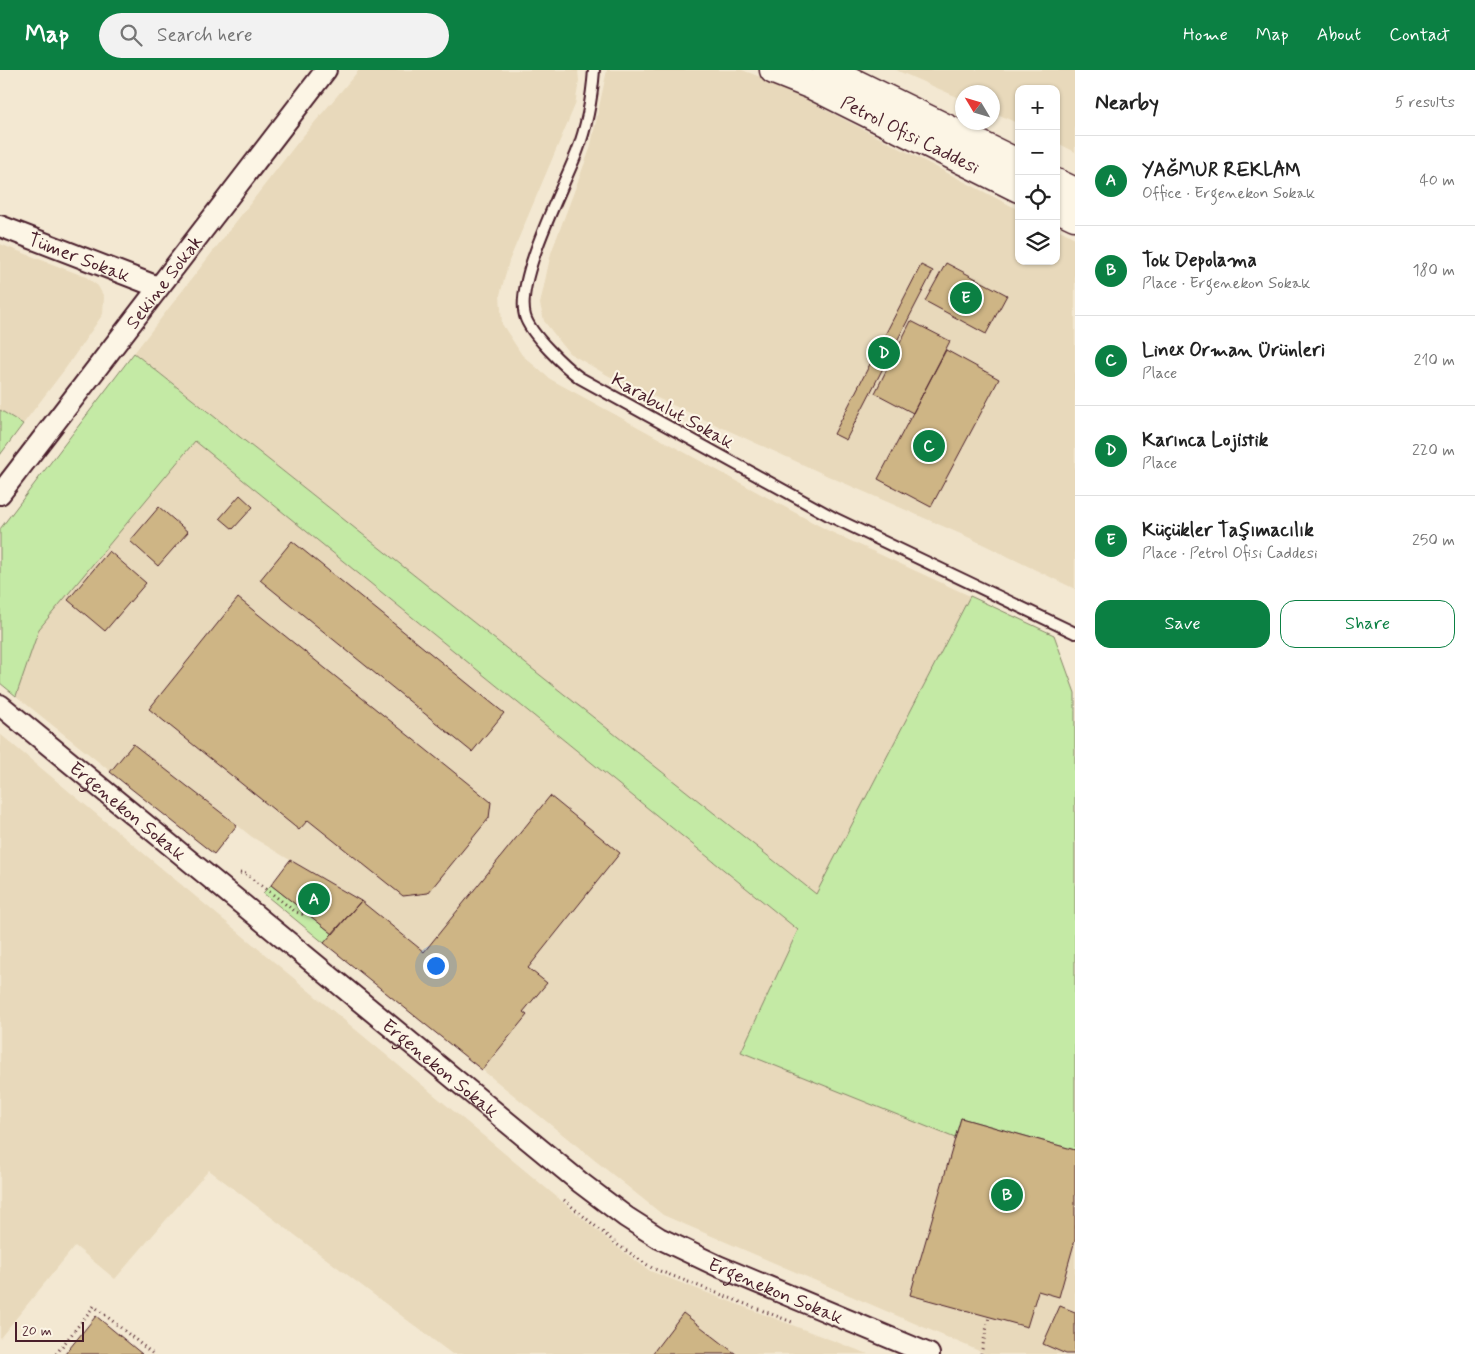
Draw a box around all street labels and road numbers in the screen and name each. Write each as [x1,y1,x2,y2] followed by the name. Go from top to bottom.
[836,90,984,180] street label: Petrol Ofisi Caddesi
[24,227,134,289] street label: Tümer Sokak
[120,230,209,335] street label: Sekine Sokak
[607,367,738,455] street label: Karabulut Sokak
[64,756,191,867] street label: Ergenekon Sokak
[377,1014,504,1124] street label: Ergenekon Sokak
[704,1252,847,1331] street label: Ergenekon Sokak

